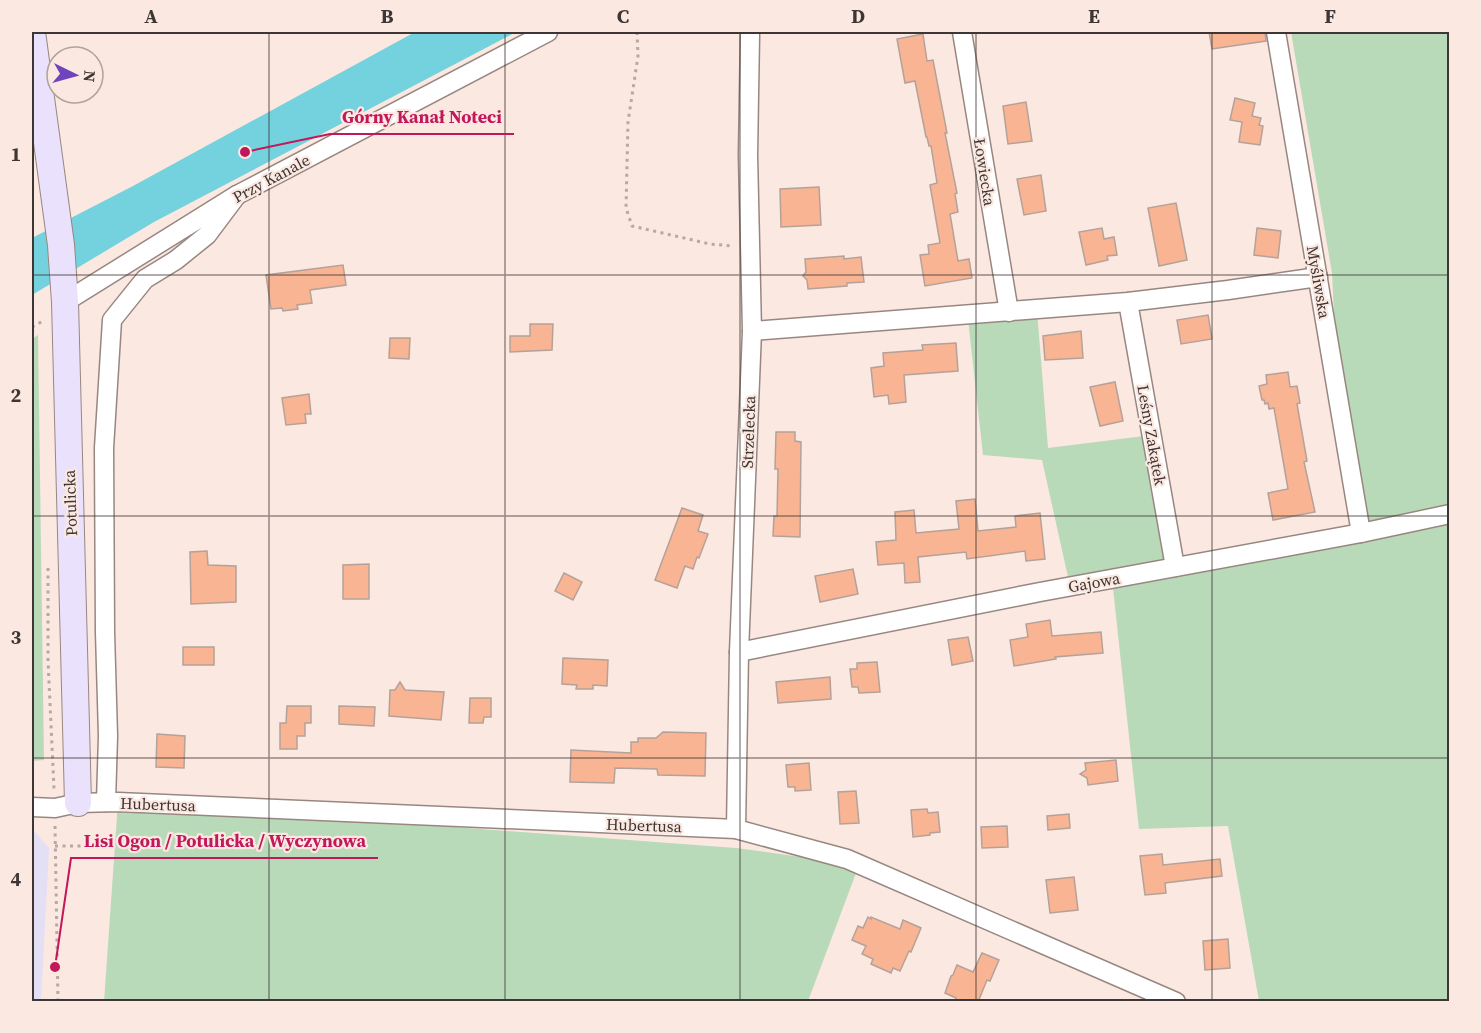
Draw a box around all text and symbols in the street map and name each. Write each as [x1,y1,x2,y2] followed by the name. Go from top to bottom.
[144,2,158,30] text: A
[380,2,394,30] text: B
[617,2,629,30] text: C
[851,2,865,30] text: D
[1088,2,1100,30] text: E
[1324,2,1336,30] text: F
[45,45,105,105] north arrow
[78,70,101,83] text: N
[330,98,514,134] callout: Górny Kanał Noteci
[342,104,502,129] text: Górny Kanał Noteci
[969,137,1001,208] street label: Łowiecka
[11,140,21,168] text: 1
[228,148,314,208] street label: Przy Kanale
[1302,244,1336,321] street label: Myśliwska
[11,381,22,409] text: 2
[1132,383,1172,487] street label: Leśny Zakątek
[736,394,760,469] street label: Strzelecka
[58,469,82,537] street label: Potulicka
[1066,566,1123,597] street label: Gajowa
[11,623,22,651] text: 3
[120,792,197,816] street label: Hubertusa
[606,813,683,837] street label: Hubertusa
[71,822,378,858] callout: Lisi Ogon / Potulicka / Wyczynowa
[84,828,367,853] text: Lisi Ogon / Potulicka / Wyczynowa
[11,865,22,893] text: 4

